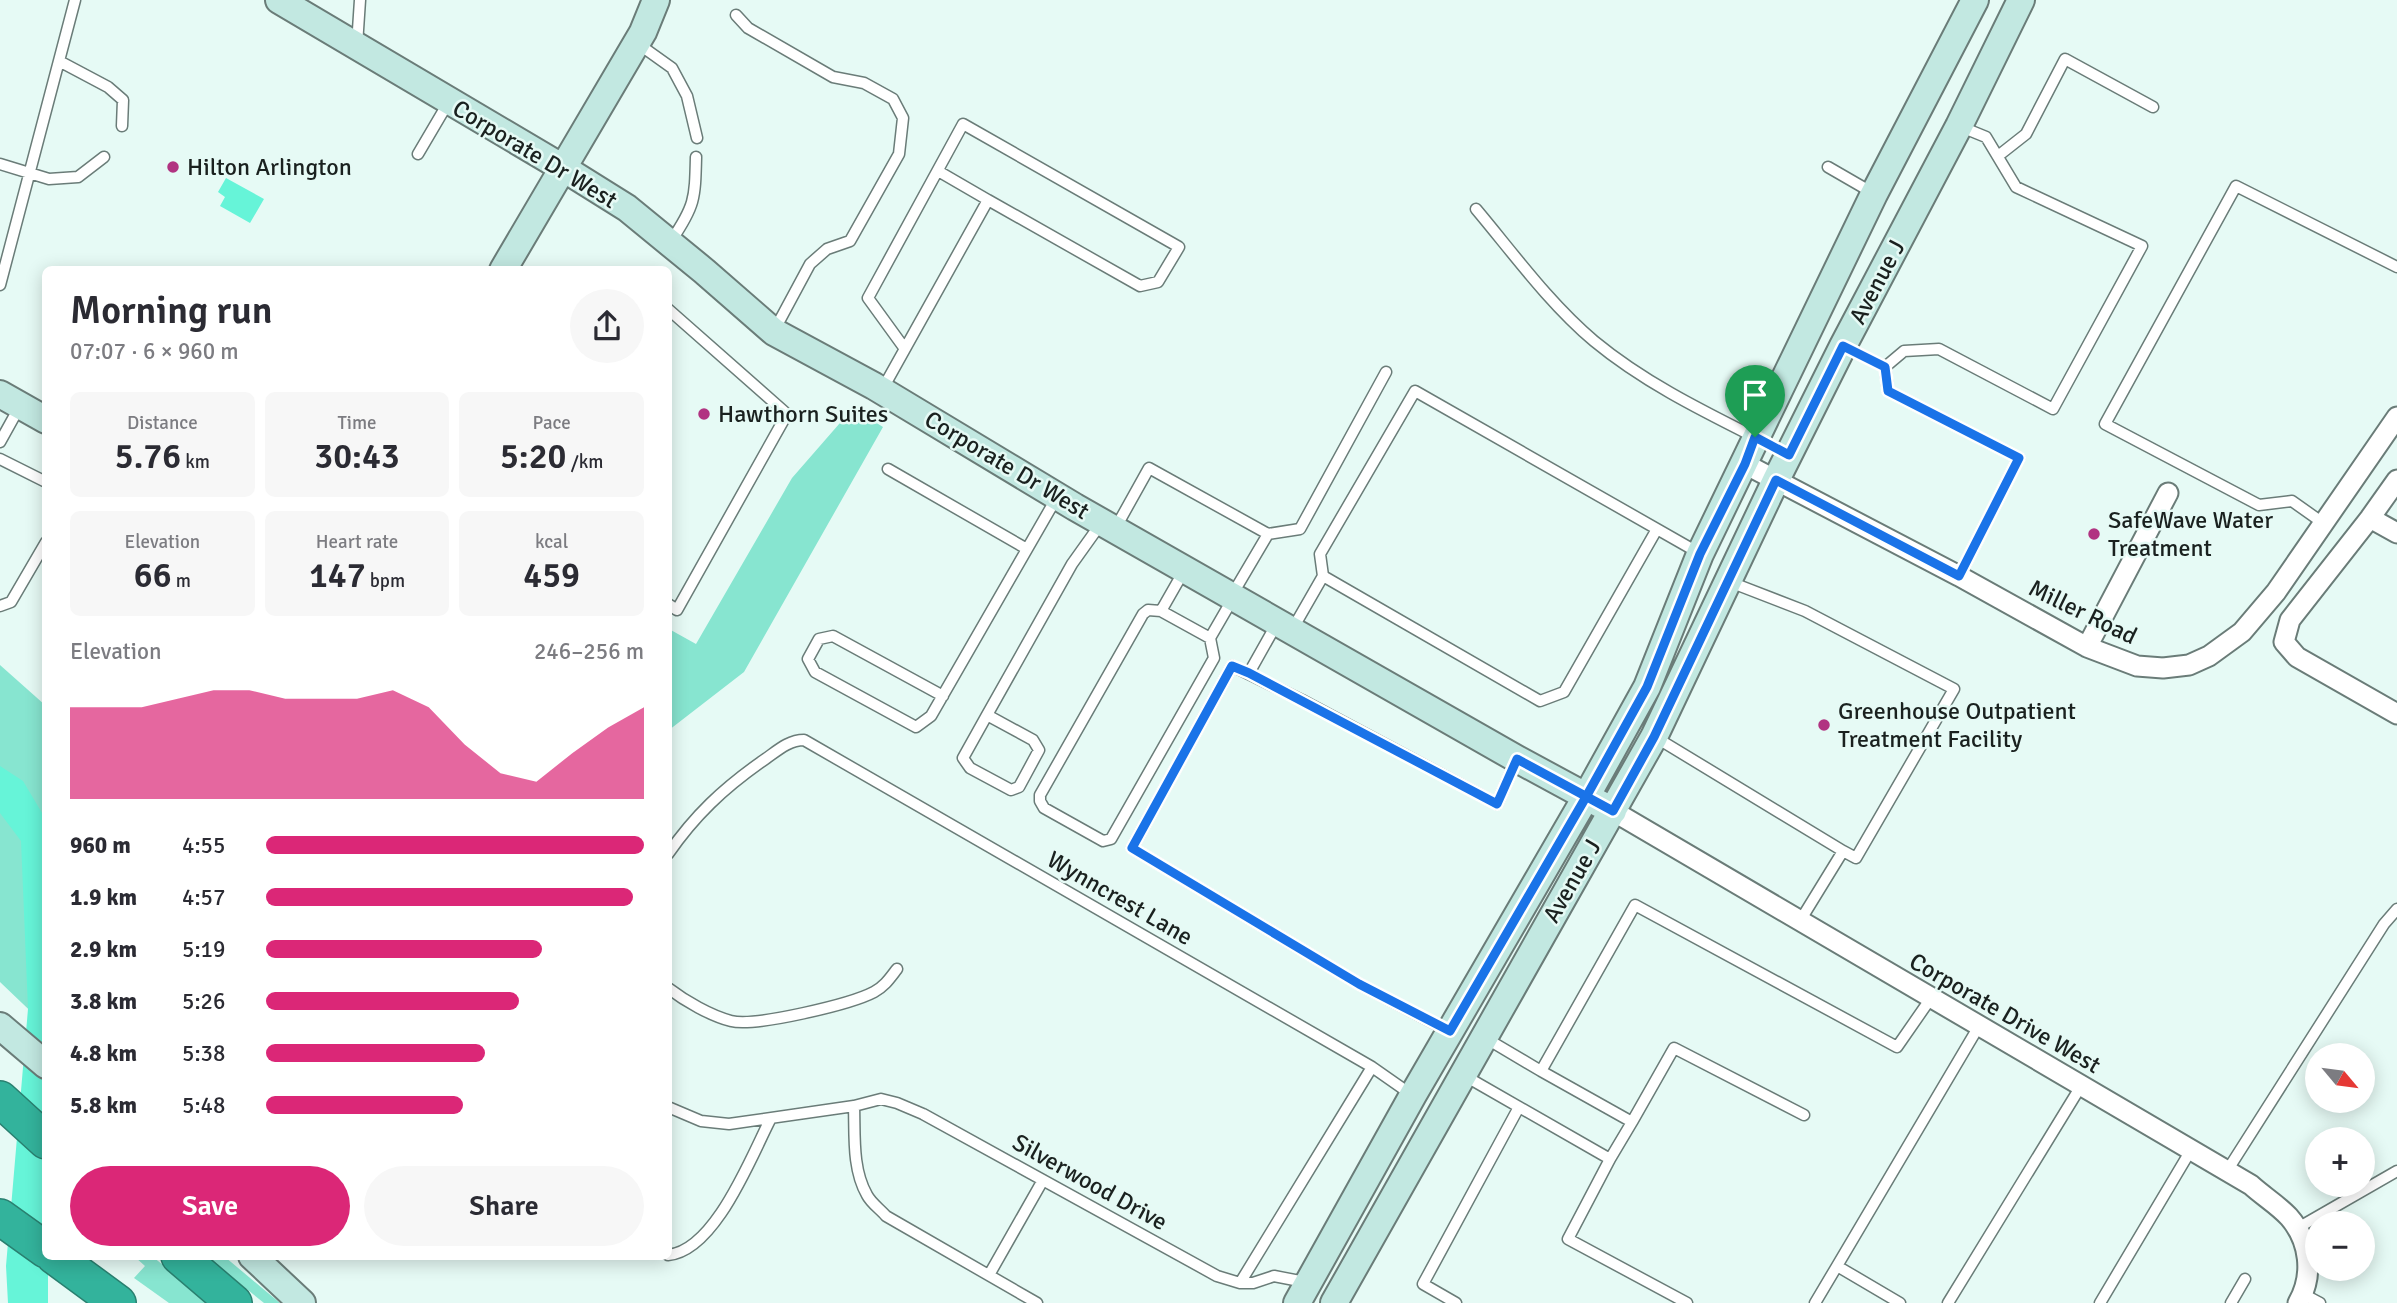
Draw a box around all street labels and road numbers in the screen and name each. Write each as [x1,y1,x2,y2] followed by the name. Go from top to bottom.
[447,93,623,215] street label: Corporate Dr West
[1842,235,1912,329] street label: Avenue J
[919,404,1095,526] street label: Corporate Dr West
[2024,573,2142,651] street label: Miller Road
[1536,834,1608,928] street label: Avenue J
[1042,844,1198,952] street label: Wynncrest Lane
[1904,946,2106,1080] street label: Corporate Drive West
[1007,1127,1173,1237] street label: Silverwood Drive

